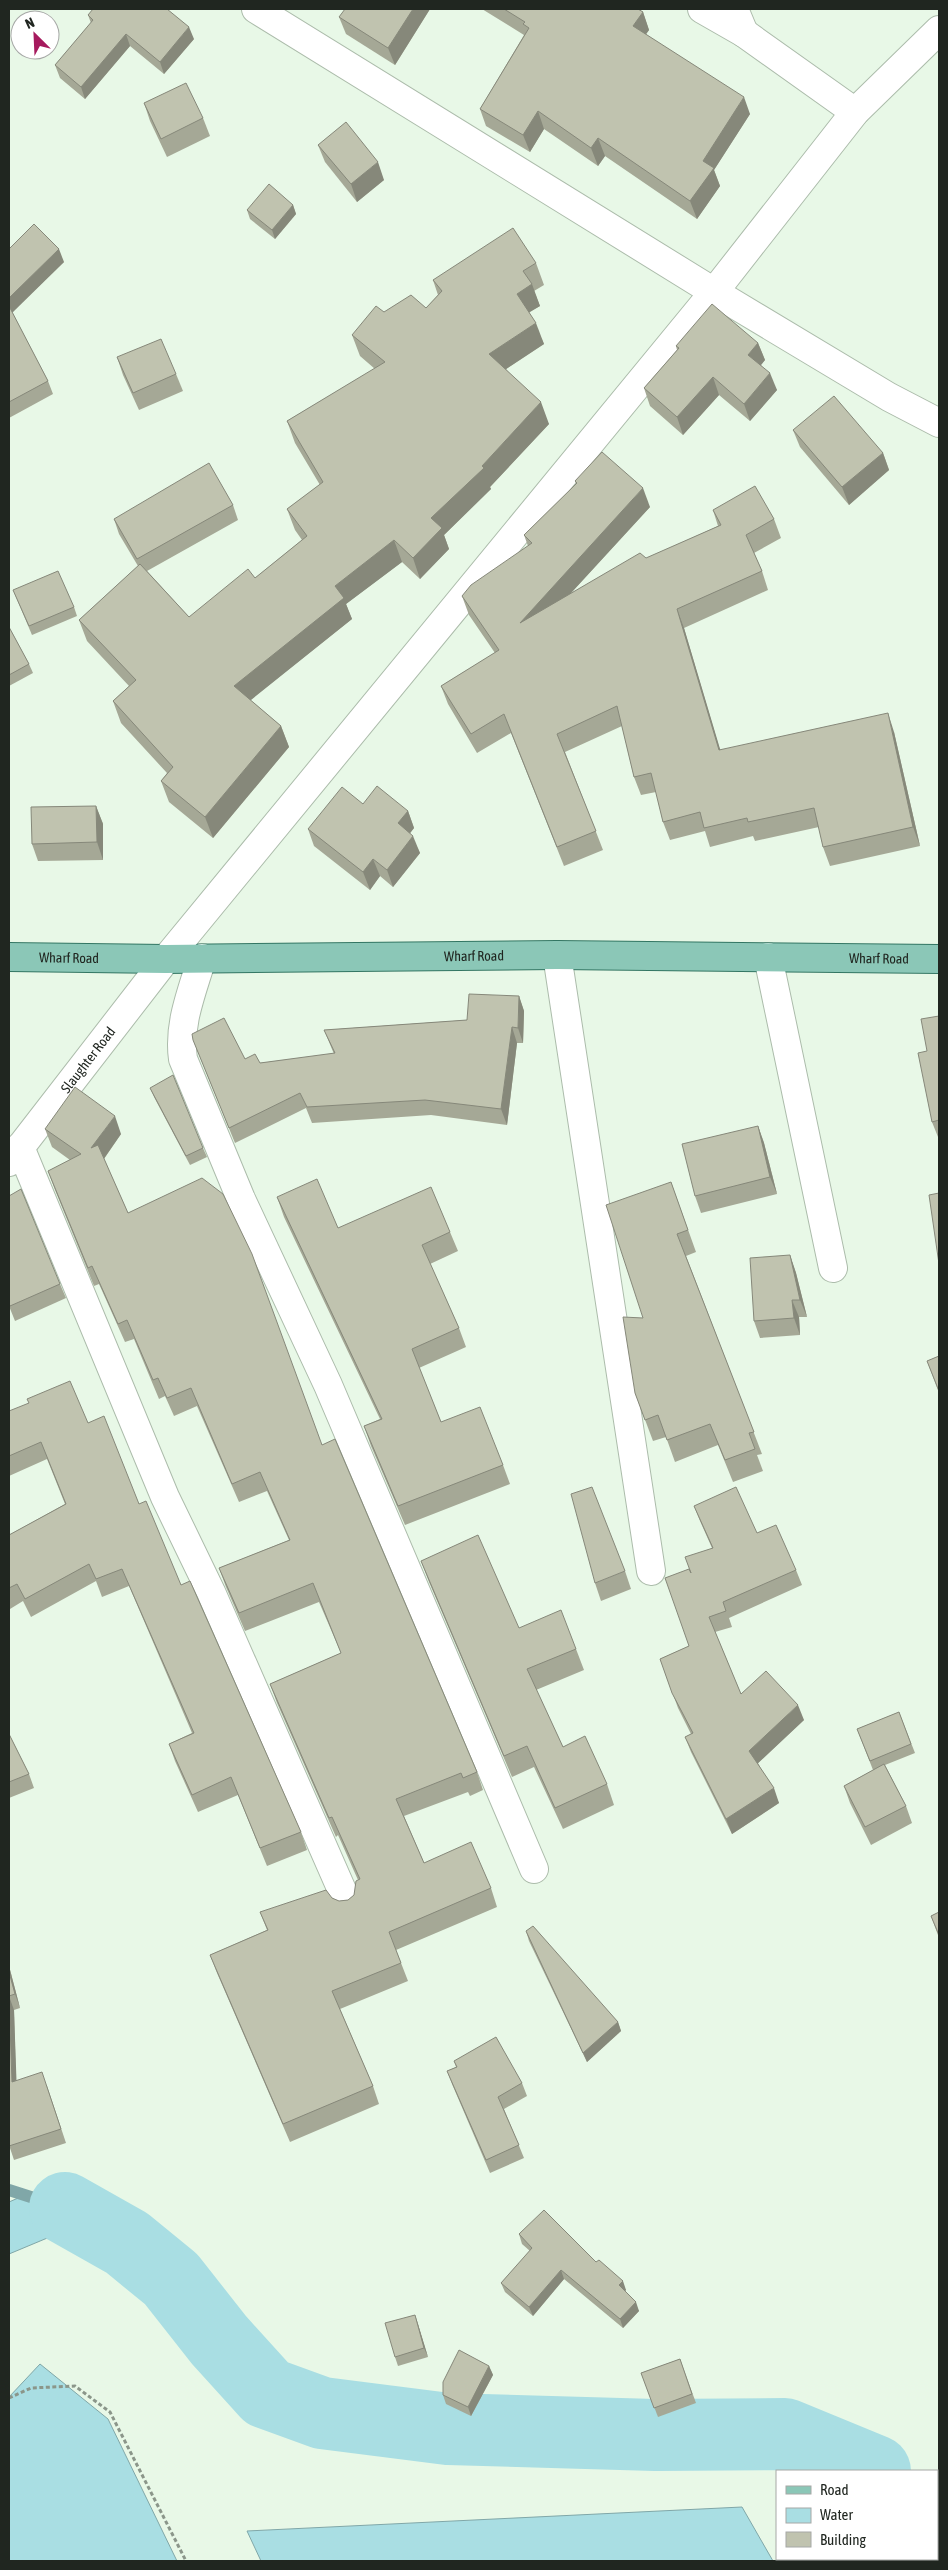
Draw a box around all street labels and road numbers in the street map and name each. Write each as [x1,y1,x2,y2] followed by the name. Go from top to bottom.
[444,948,504,964] street label: Wharf Road
[39,949,99,966] street label: Wharf Road
[849,950,909,967] street label: Wharf Road
[57,1024,118,1096] street label: Slaughter Road

